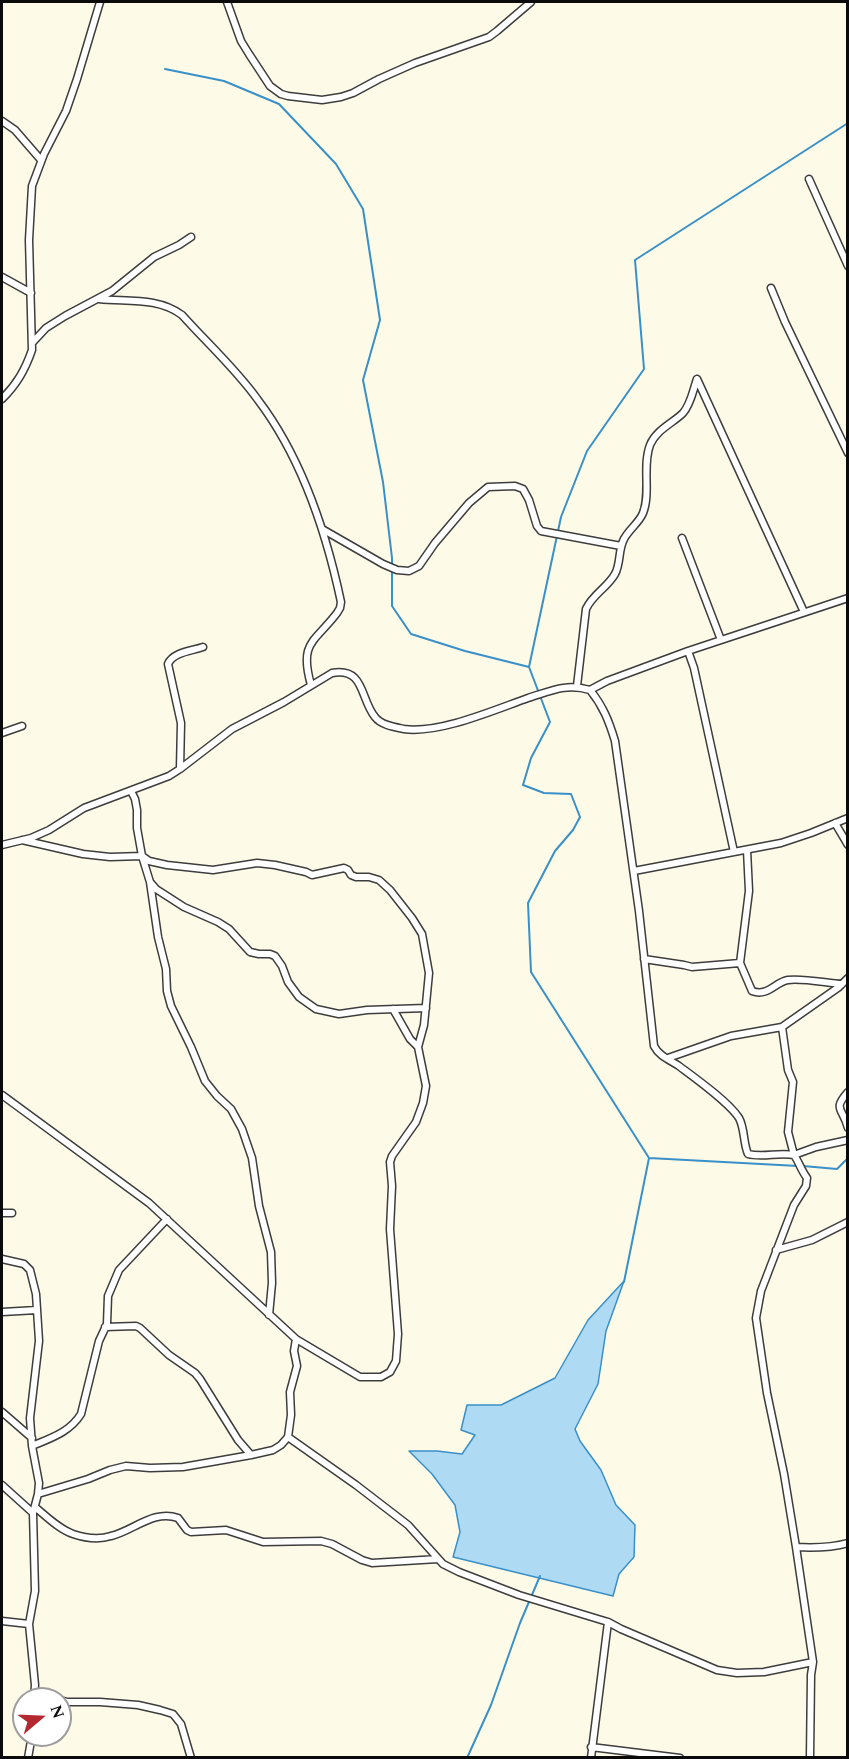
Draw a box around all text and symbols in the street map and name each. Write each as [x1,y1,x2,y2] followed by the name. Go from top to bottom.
[12,1687,72,1747] north arrow
[44,1702,71,1722] text: N

